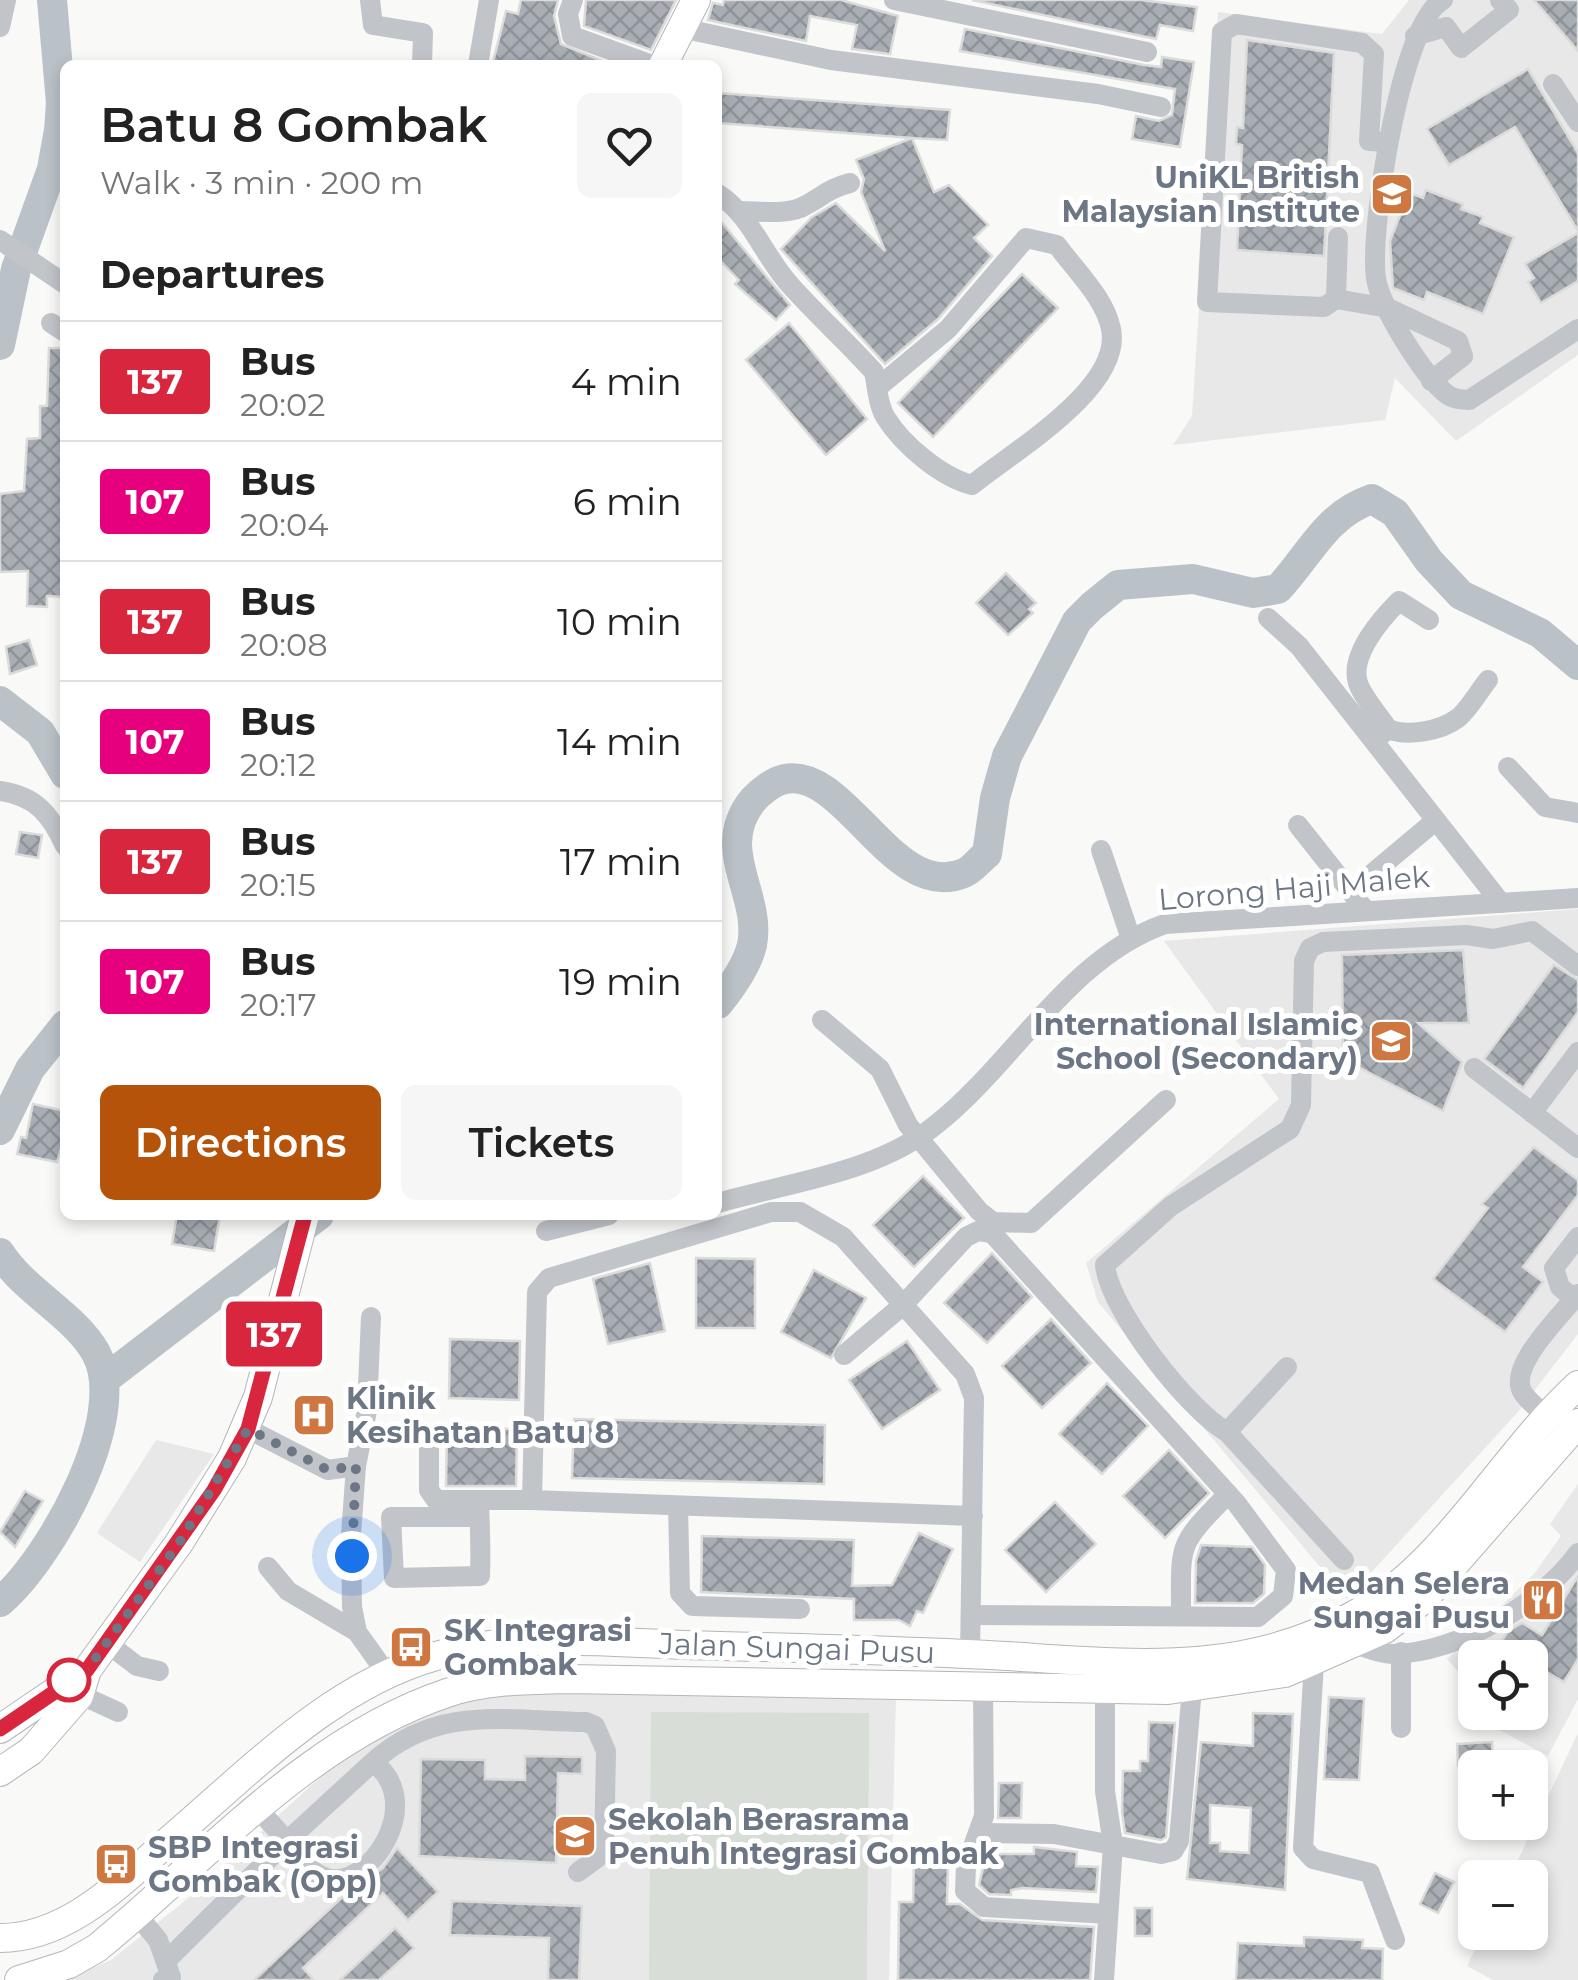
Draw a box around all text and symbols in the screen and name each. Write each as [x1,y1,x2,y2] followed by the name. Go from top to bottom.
[577,93,682,198] button: heart
[100,96,487,154] text: Batu 8 Gombak
[1061,159,1360,230] place label: UniKL British Malaysian Institute
[100,163,424,202] text: Walk · 3 min · 200 m
[1369,171,1415,217] school or university icon: UniKL British Malaysian Institute
[100,251,324,298] text: Departures
[240,338,315,385] text: Bus
[571,358,682,405] text: 4 min
[127,360,183,403] text: 137
[240,385,325,424] text: 20:02
[240,458,315,505] text: Bus
[573,478,682,525] text: 6 min
[125,480,185,523] text: 107
[240,505,328,544] text: 20:04
[240,578,315,625] text: Bus
[557,598,682,645] text: 10 min
[127,600,183,643] text: 137
[240,625,328,664] text: 20:08
[240,698,315,745] text: Bus
[557,718,682,765] text: 14 min
[125,720,185,763] text: 107
[240,745,316,784] text: 20:12
[240,818,315,865] text: Bus
[560,838,682,885] text: 17 min
[127,840,183,883] text: 137
[1157,858,1431,918] street label: Lorong Haji Malek
[240,865,316,904] text: 20:15
[240,938,315,985] text: Bus
[559,958,682,1005] text: 19 min
[125,960,185,1003] text: 107
[240,985,316,1024] text: 20:17
[1034,1006,1358,1077] place label: International Islamic School (Secondary)
[1368,1018,1414,1064] school or university icon: International Islamic School (Secondary)
[100,1085,381,1200] button: Directions
[401,1085,682,1200] button: Tickets
[216,1302,332,1366] line badge: 137
[246,1313,302,1356] text: 137
[346,1380,614,1451] place label: Klinik Kesihatan Batu 8
[291,1392,337,1438] hospital icon: Klinik Kesihatan Batu 8
[327,1531,377,1581] your location
[1298,1565,1510,1636] place label: Medan Selera Sungai Pusu
[1520,1577,1566,1623] restaurant icon: Medan Selera Sungai Pusu
[444,1612,632,1683] place label: SK Integrasi Gombak
[388,1624,434,1670] bus stop icon: SK Integrasi Gombak
[657,1625,936,1671] street label: Jalan Sungai Pusu
[1458,1640,1548,1950] map controls
[1458,1640,1548,1730] button: locate
[48,1659,90,1701] unlabelled marker
[1458,1750,1548,1840] button: +
[608,1801,999,1872] place label: Sekolah Berasrama Penuh Integrasi Gombak
[552,1813,598,1859] school or university icon: Sekolah Berasrama Penuh Integrasi Gombak
[148,1829,378,1900] place label: SBP Integrasi Gombak (Opp)
[93,1841,139,1887] bus stop icon: SBP Integrasi Gombak (Opp)
[1458,1860,1548,1950] button: −

